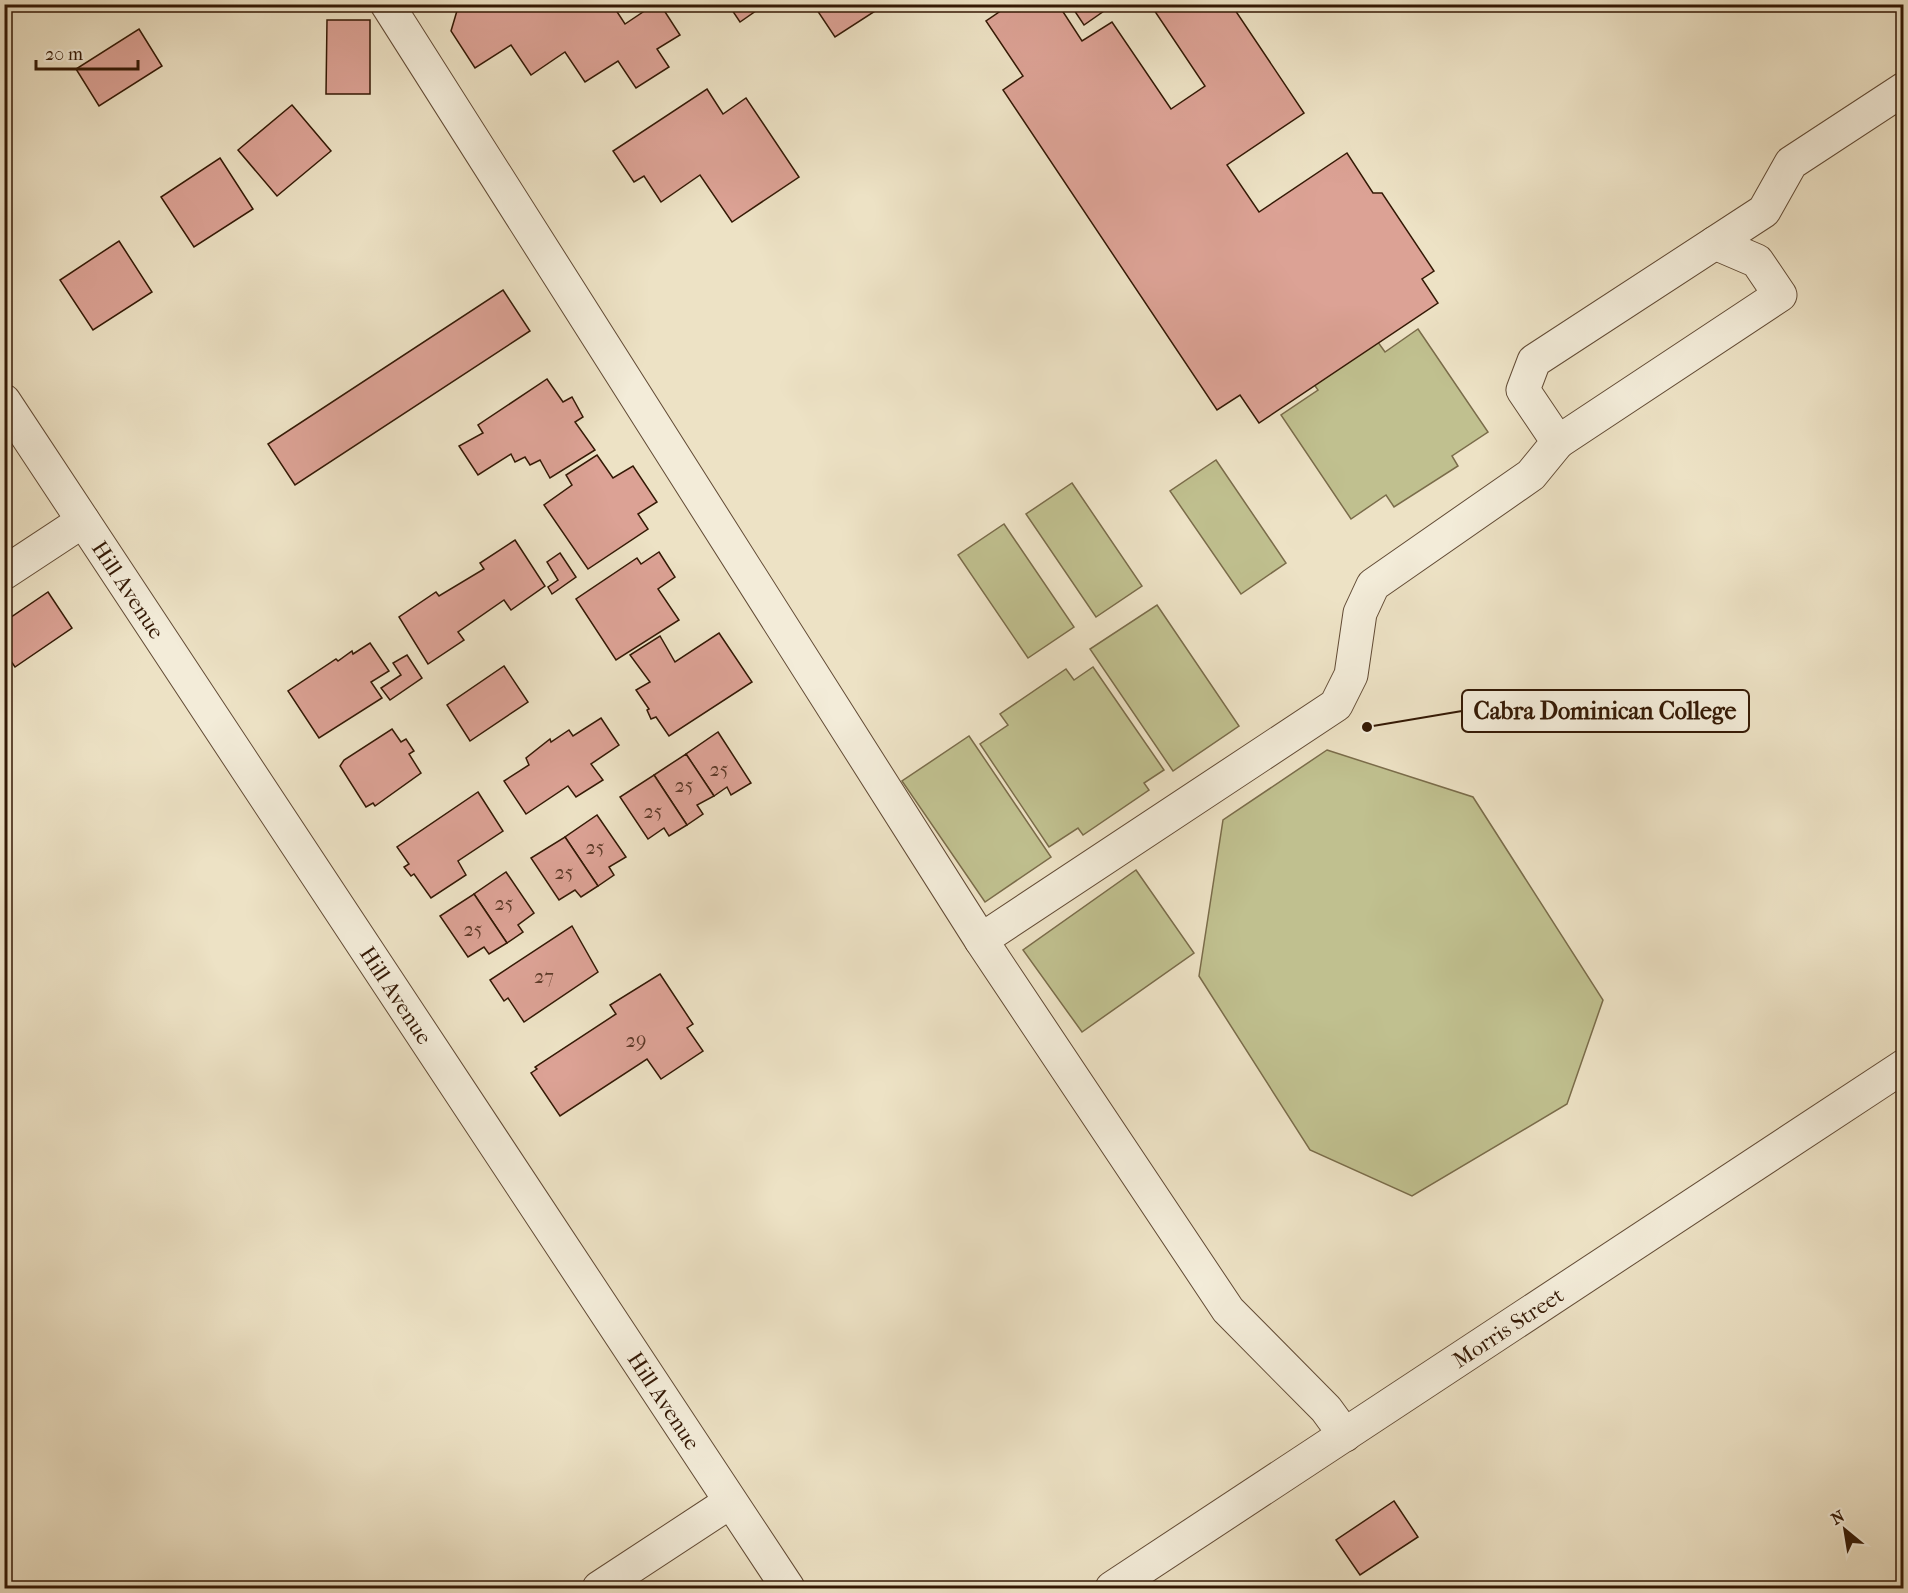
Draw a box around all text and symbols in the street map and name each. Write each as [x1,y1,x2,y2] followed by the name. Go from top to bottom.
[36,33,138,71] scale bar
[45,44,83,65] text: 20 m
[86,536,169,644] street label: Hill Avenue
[1462,690,1749,732] callout: Cabra Dominican College
[1474,697,1737,725] text: Cabra Dominican College
[710,758,728,781] house number: 25
[675,774,693,797] house number: 25
[644,800,662,823] house number: 25
[586,836,604,859] house number: 25
[555,861,573,884] house number: 25
[495,892,513,915] house number: 25
[464,918,482,941] house number: 25
[354,942,437,1050] street label: Hill Avenue
[534,965,554,988] house number: 27
[626,1029,646,1052] house number: 29
[1448,1282,1569,1374] street label: Morris Street
[622,1347,705,1455] street label: Hill Avenue
[1815,1500,1875,1560] north arrow
[1828,1506,1849,1529] text: N

